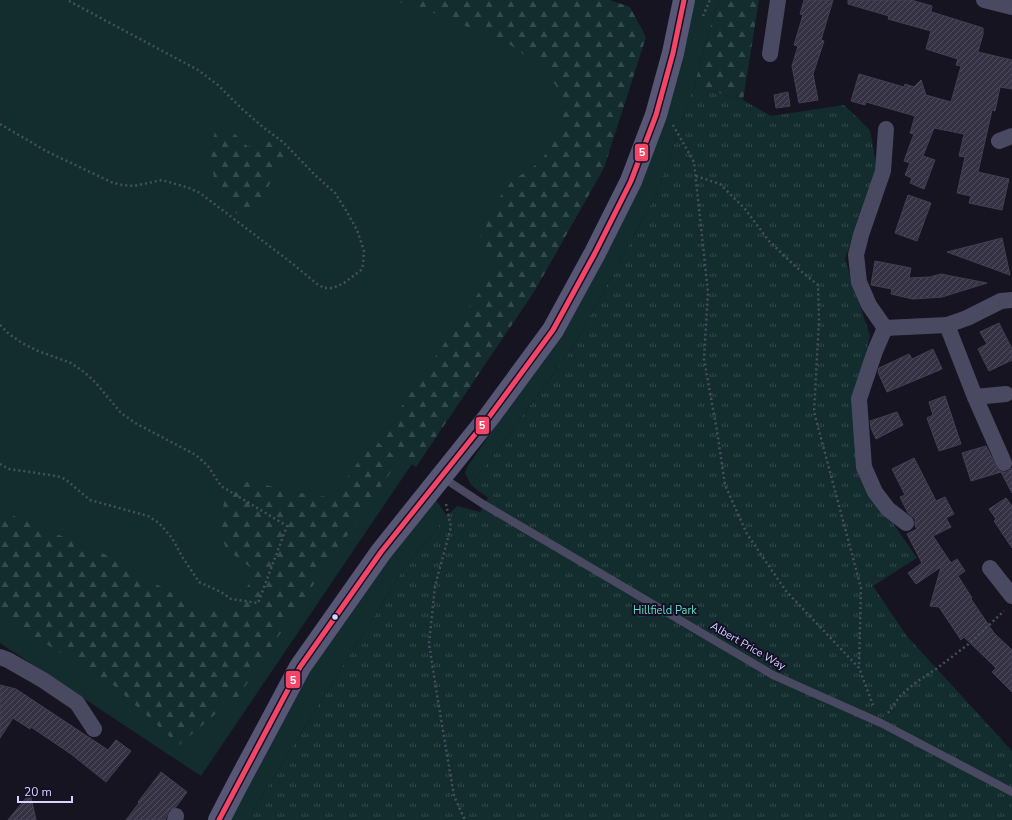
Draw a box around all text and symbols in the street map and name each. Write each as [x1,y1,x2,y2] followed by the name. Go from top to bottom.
[634,143,649,162] line badge: 5
[639,145,646,160] text: 5
[475,416,490,435] line badge: 5
[479,418,486,433] text: 5
[633,603,697,618] park label: Hillfield Park
[330,612,340,622] unlabelled marker
[708,618,789,674] street label: Albert Price Way
[285,670,301,689] line badge: 5
[290,673,297,688] text: 5
[18,778,72,804] scale bar
[24,784,52,800] text: 20 m

